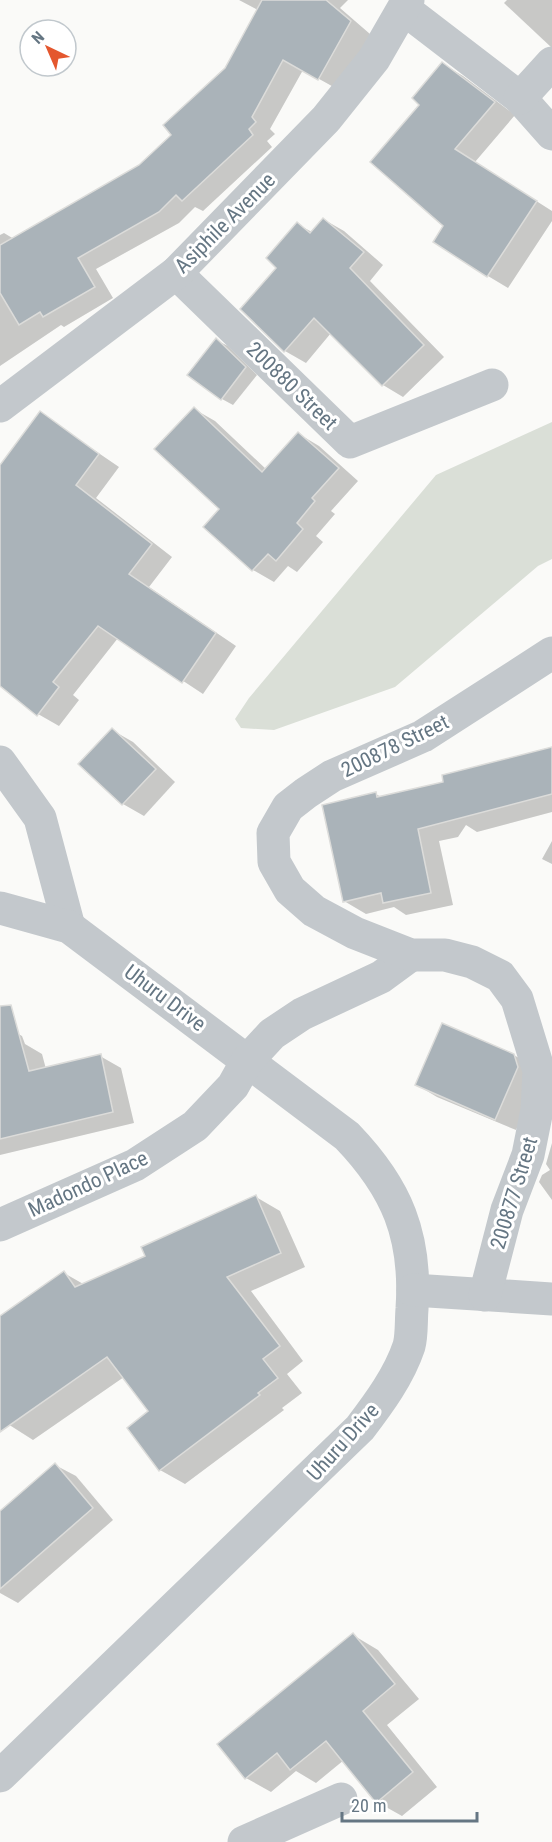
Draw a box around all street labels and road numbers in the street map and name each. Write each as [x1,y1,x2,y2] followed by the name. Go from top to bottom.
[170,168,280,278] street label: Asiphile Avenue
[242,337,342,435] street label: 200880 Street
[338,710,452,782] street label: 200878 Street
[120,960,210,1036] street label: Uhuru Drive
[486,1134,542,1252] street label: 200877 Street
[25,1146,152,1222] street label: Madondo Place
[302,1398,384,1485] street label: Uhuru Drive

